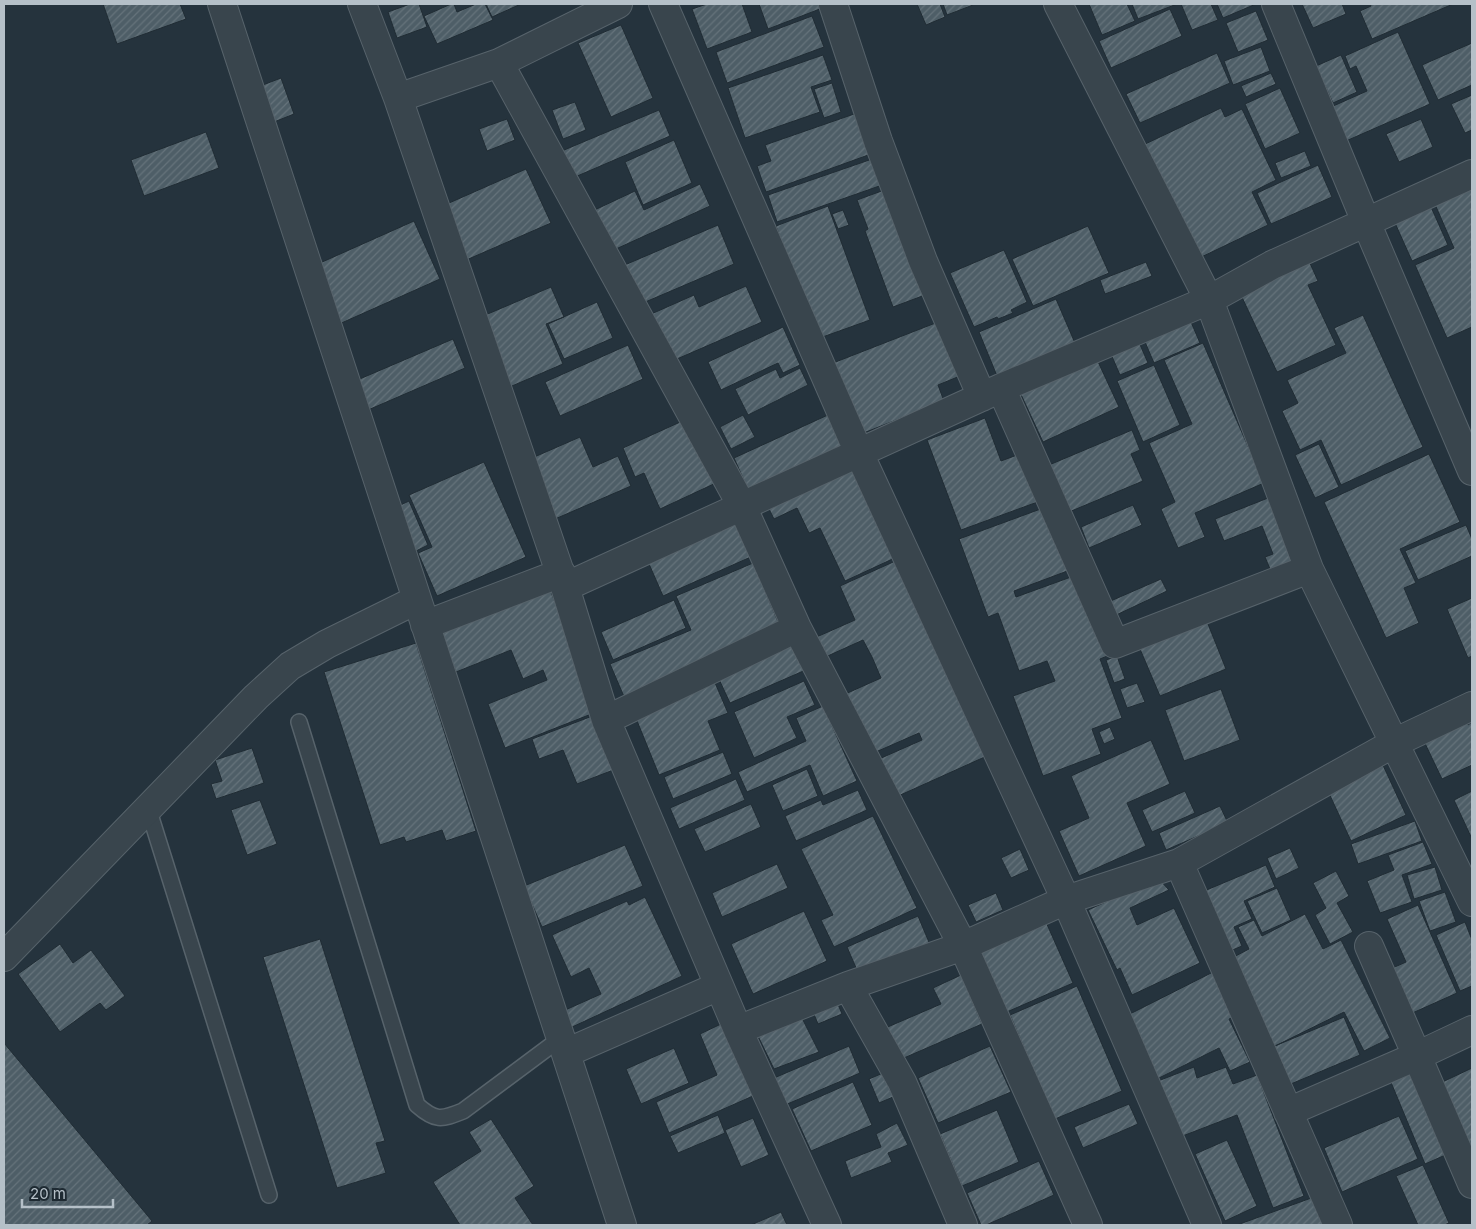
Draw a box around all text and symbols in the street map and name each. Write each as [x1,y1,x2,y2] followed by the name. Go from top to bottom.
[22,1176,114,1208] scale bar
[30,1184,66,1203] text: 20 m

